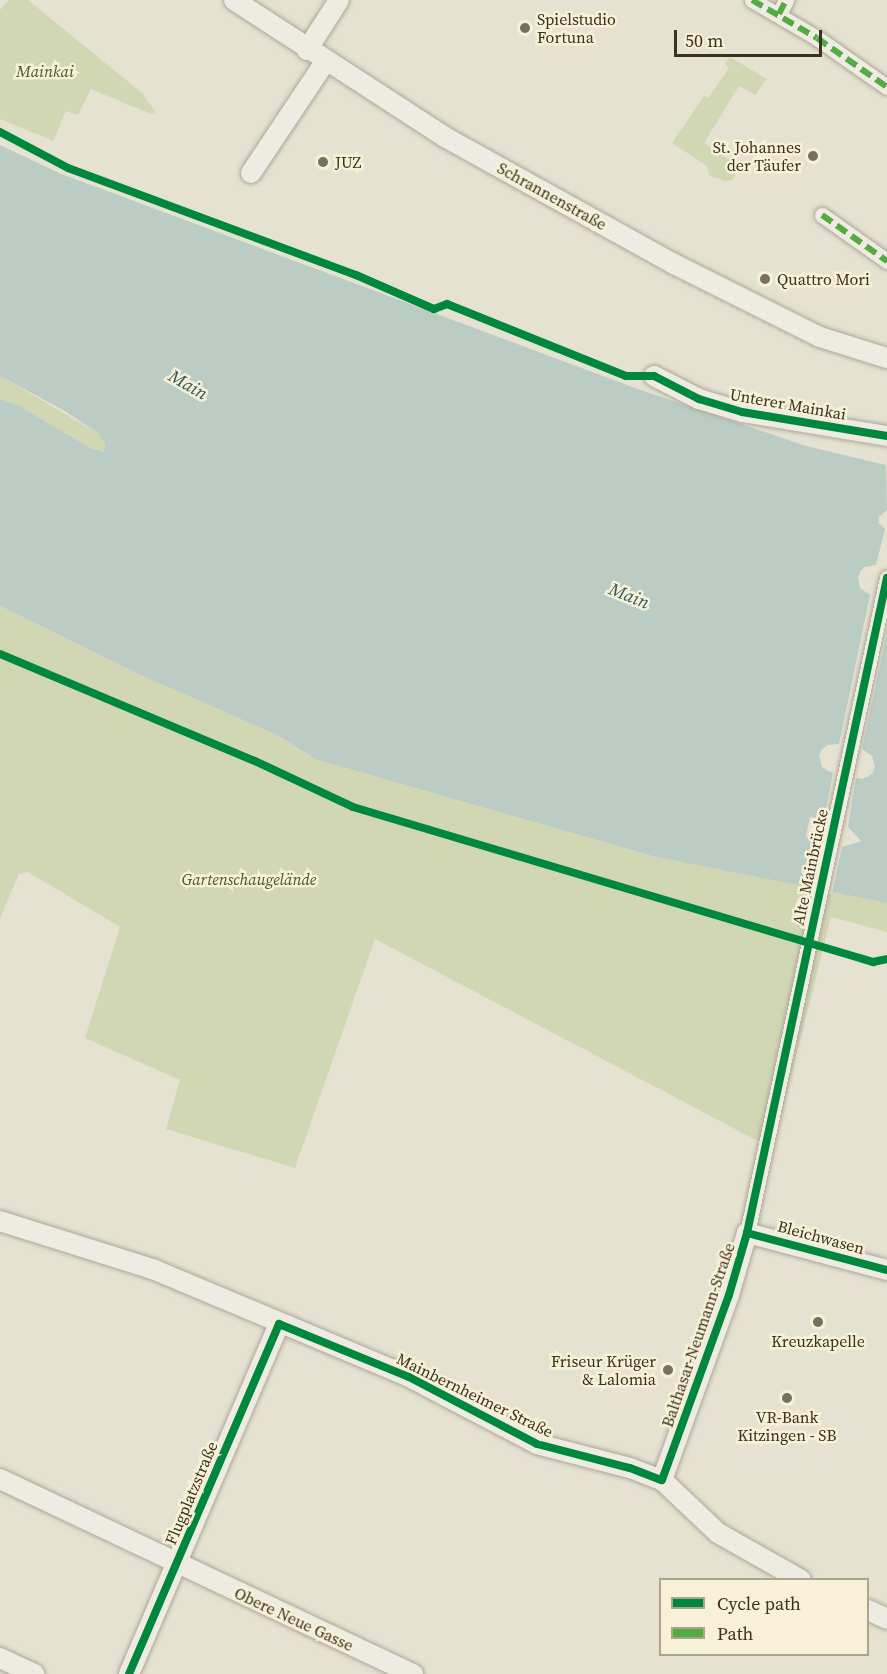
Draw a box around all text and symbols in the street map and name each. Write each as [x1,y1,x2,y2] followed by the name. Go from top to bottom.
[537,9,616,47] place label: Spielstudio Fortuna
[677,18,826,56] scale bar
[518,21,532,35] marker: Spielstudio Fortuna
[685,28,723,53] text: 50 m
[16,61,74,81] park label: Mainkai
[713,137,801,175] place label: St. Johannes der Täufer
[806,149,820,163] marker: St. Johannes der Täufer
[335,152,361,172] place label: JUZ
[316,155,330,169] marker: JUZ
[494,158,610,234] street label: Schrannenstraße
[777,269,870,289] place label: Quattro Mori
[758,272,772,286] marker: Quattro Mori
[165,365,211,405] water label: Main
[728,384,848,424] street label: Unterer Mainkai
[606,578,652,614] water label: Main
[788,807,832,927] street label: Alte Mainbrücke
[182,869,316,889] park label: Gartenschaugelände
[775,1216,867,1258] street label: Bleichwasen
[657,1240,739,1430] street label: Balthasar-Neumann-Straße
[811,1315,825,1329] marker: Kreuzkapelle
[771,1331,865,1351] place label: Kreuzkapelle
[394,1349,556,1441] street label: Mainbernheimer Straße
[551,1351,656,1389] place label: Friseur Krüger & Lalomia
[661,1363,675,1377] marker: Friseur Krüger & Lalomia
[780,1391,794,1405] marker: VR-Bank Kitzingen - SB
[738,1407,836,1445] place label: VR-Bank Kitzingen - SB
[161,1438,221,1548] street label: Flugplatzstraße
[659,1578,869,1656] legend
[231,1583,357,1655] street label: Obere Neue Gasse
[717,1591,801,1616] text: Cycle path
[717,1621,753,1646] text: Path

